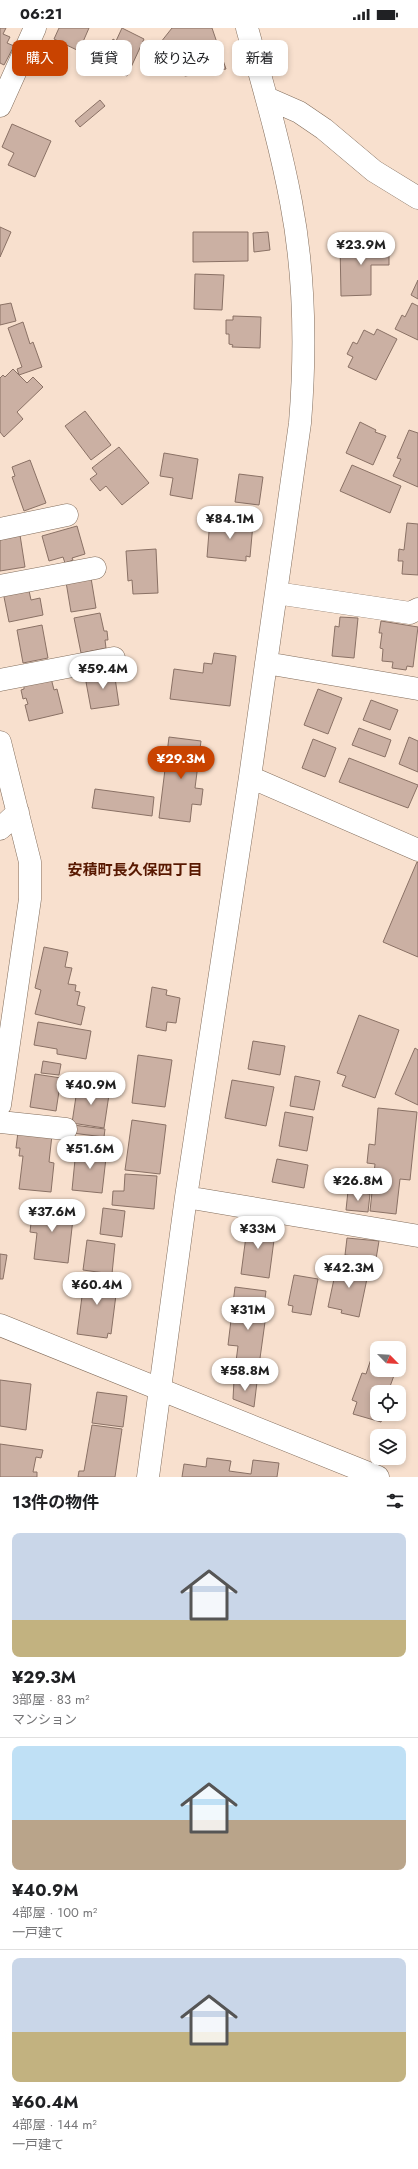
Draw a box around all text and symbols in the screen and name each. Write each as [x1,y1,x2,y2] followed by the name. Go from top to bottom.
[20,3,62,25] text: 06:21
[12,40,68,76] chip: 購入
[76,40,132,76] chip: 賃貸
[140,40,224,76] chip: 絞り込み
[232,40,288,76] chip: 新着
[328,232,394,266] pin: ¥23.9M
[336,235,386,254] text: ¥23.9M
[197,506,263,540] pin: ¥84.1M
[206,509,254,528] text: ¥84.1M
[70,656,136,690] pin: ¥59.4M
[78,659,128,678] text: ¥59.4M
[148,746,214,780] pin: ¥29.3M
[157,749,205,768] text: ¥29.3M
[67,859,203,881] district label: 安積町長久保四丁目
[58,1072,124,1106] pin: ¥40.9M
[66,1075,116,1094] text: ¥40.9M
[57,1136,123,1170] pin: ¥51.6M
[66,1139,114,1158] text: ¥51.6M
[325,1168,391,1202] pin: ¥26.8M
[333,1171,383,1190] text: ¥26.8M
[19,1199,85,1233] pin: ¥37.6M
[28,1202,76,1221] text: ¥37.6M
[234,1216,282,1250] pin: ¥33M
[240,1219,276,1238] text: ¥33M
[316,1255,382,1289] pin: ¥42.3M
[324,1258,374,1277] text: ¥42.3M
[64,1272,130,1306] pin: ¥60.4M
[72,1275,122,1294] text: ¥60.4M
[224,1297,272,1331] pin: ¥31M
[231,1300,265,1319] text: ¥31M
[370,1341,406,1377] north arrow
[370,1341,406,1465] map controls
[212,1358,278,1392] pin: ¥58.8M
[221,1361,269,1380] text: ¥58.8M
[370,1385,406,1421] button: locate
[370,1429,406,1465] button: layers
[12,1490,99,1514] text: 13件の物件
[384,1490,406,1512] icon: filters
[173,1559,245,1631] icon: home
[12,1665,76,1689] text: ¥29.3M
[12,1690,90,1709] text: 3部屋 · 83 m²
[12,1710,77,1729] text: マンション
[173,1772,245,1844] icon: home
[12,1878,79,1902] text: ¥40.9M
[12,1903,97,1922] text: 4部屋 · 100 m²
[12,1923,64,1942] text: 一戸建て
[173,1984,245,2056] icon: home
[12,2090,79,2114] text: ¥60.4M
[12,2115,97,2134] text: 4部屋 · 144 m²
[12,2135,64,2154] text: 一戸建て

